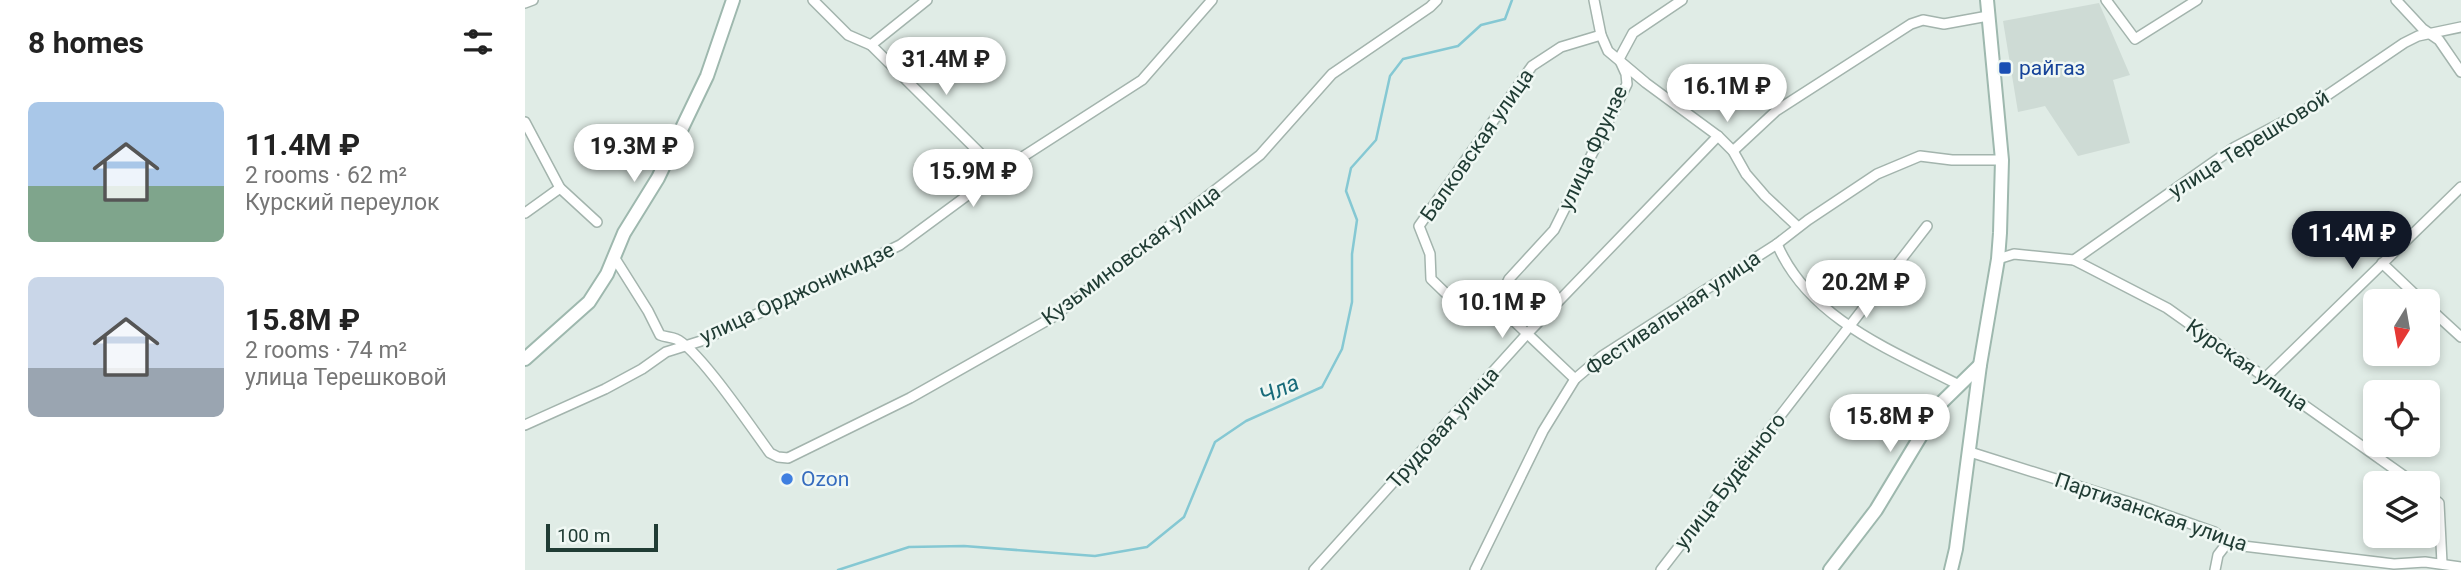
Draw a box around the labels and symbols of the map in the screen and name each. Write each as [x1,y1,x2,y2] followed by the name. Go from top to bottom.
[881,38,1011,97] pin: 31.4M ₽
[2019,56,2085,80] place label: райгаз
[1997,60,2013,76] marker: райгаз
[1416,64,1538,226] street label: Балковская улица
[1662,64,1792,124] pin: 16.1M ₽
[1554,82,1632,214] street label: улица Фрунзе
[2165,85,2333,203] street label: улица Терешковой
[569,124,699,184] pin: 19.3M ₽
[908,150,1038,209] pin: 15.9M ₽
[1037,180,1225,330] street label: Кузьминовская улица
[2287,212,2417,271] pin: 11.4M ₽
[696,237,898,349] street label: улица Орджоникидзе
[1581,246,1765,380] street label: Фестивальная улица
[1801,260,1931,320] pin: 20.2M ₽
[1437,280,1567,340] pin: 10.1M ₽
[2363,289,2439,366] north arrow
[2182,314,2312,416] street label: Курская улица
[1382,362,1504,494] street label: Трудовая улица
[1255,369,1303,410] water label: Чла
[1825,394,1955,454] pin: 15.8M ₽
[1669,408,1791,554] street label: улица Будённого
[801,467,849,491] place label: Ozon
[2052,468,2250,556] street label: Партизанская улица
[779,471,795,487] marker: Ozon
[546,521,658,553] scale bar

